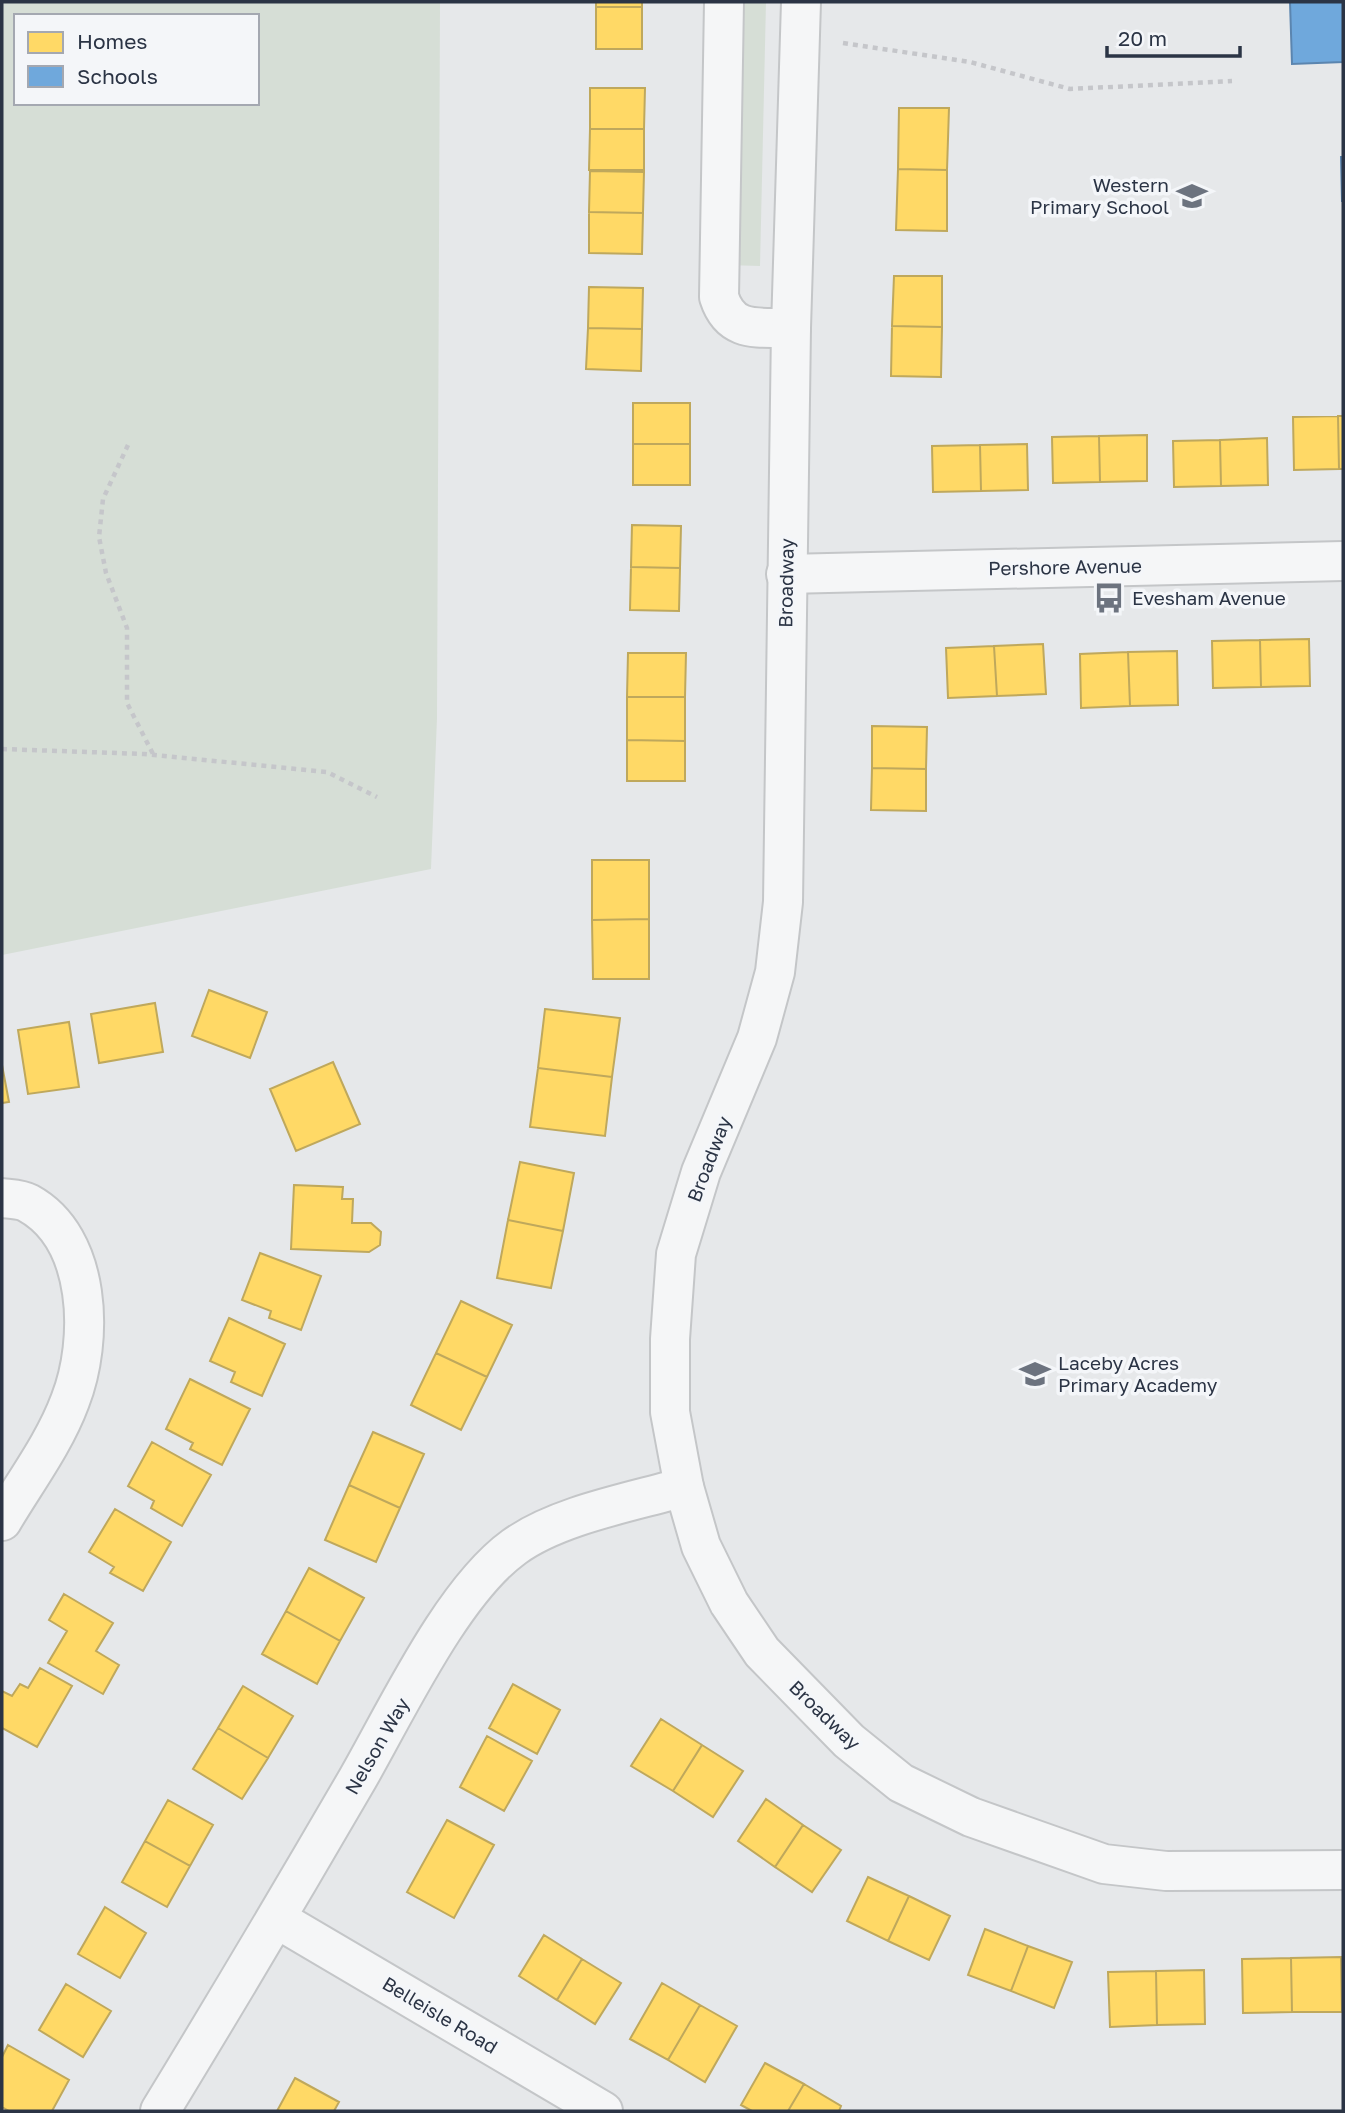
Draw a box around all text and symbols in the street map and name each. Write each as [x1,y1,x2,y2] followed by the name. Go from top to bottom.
[14,14,259,105] legend
[1107,14,1240,58] scale bar
[1118,25,1167,51] text: 20 m
[77,28,147,54] text: Homes
[77,63,158,89] text: Schools
[1030,173,1169,218] place label: Western Primary School
[1175,179,1209,213] school or university icon: Western Primary School
[773,538,798,628] street label: Broadway
[988,554,1142,579] street label: Pershore Avenue
[1092,581,1126,615] bus stop icon: Evesham Avenue
[1132,586,1286,609] place label: Evesham Avenue
[682,1112,735,1205] street label: Broadway
[1058,1351,1218,1396] place label: Laceby Acres Primary Academy
[1018,1357,1052,1391] school or university icon: Laceby Acres Primary Academy
[785,1675,866,1754] street label: Broadway
[340,1693,414,1798] street label: Nelson Way
[379,1971,502,2058] street label: Belleisle Road

